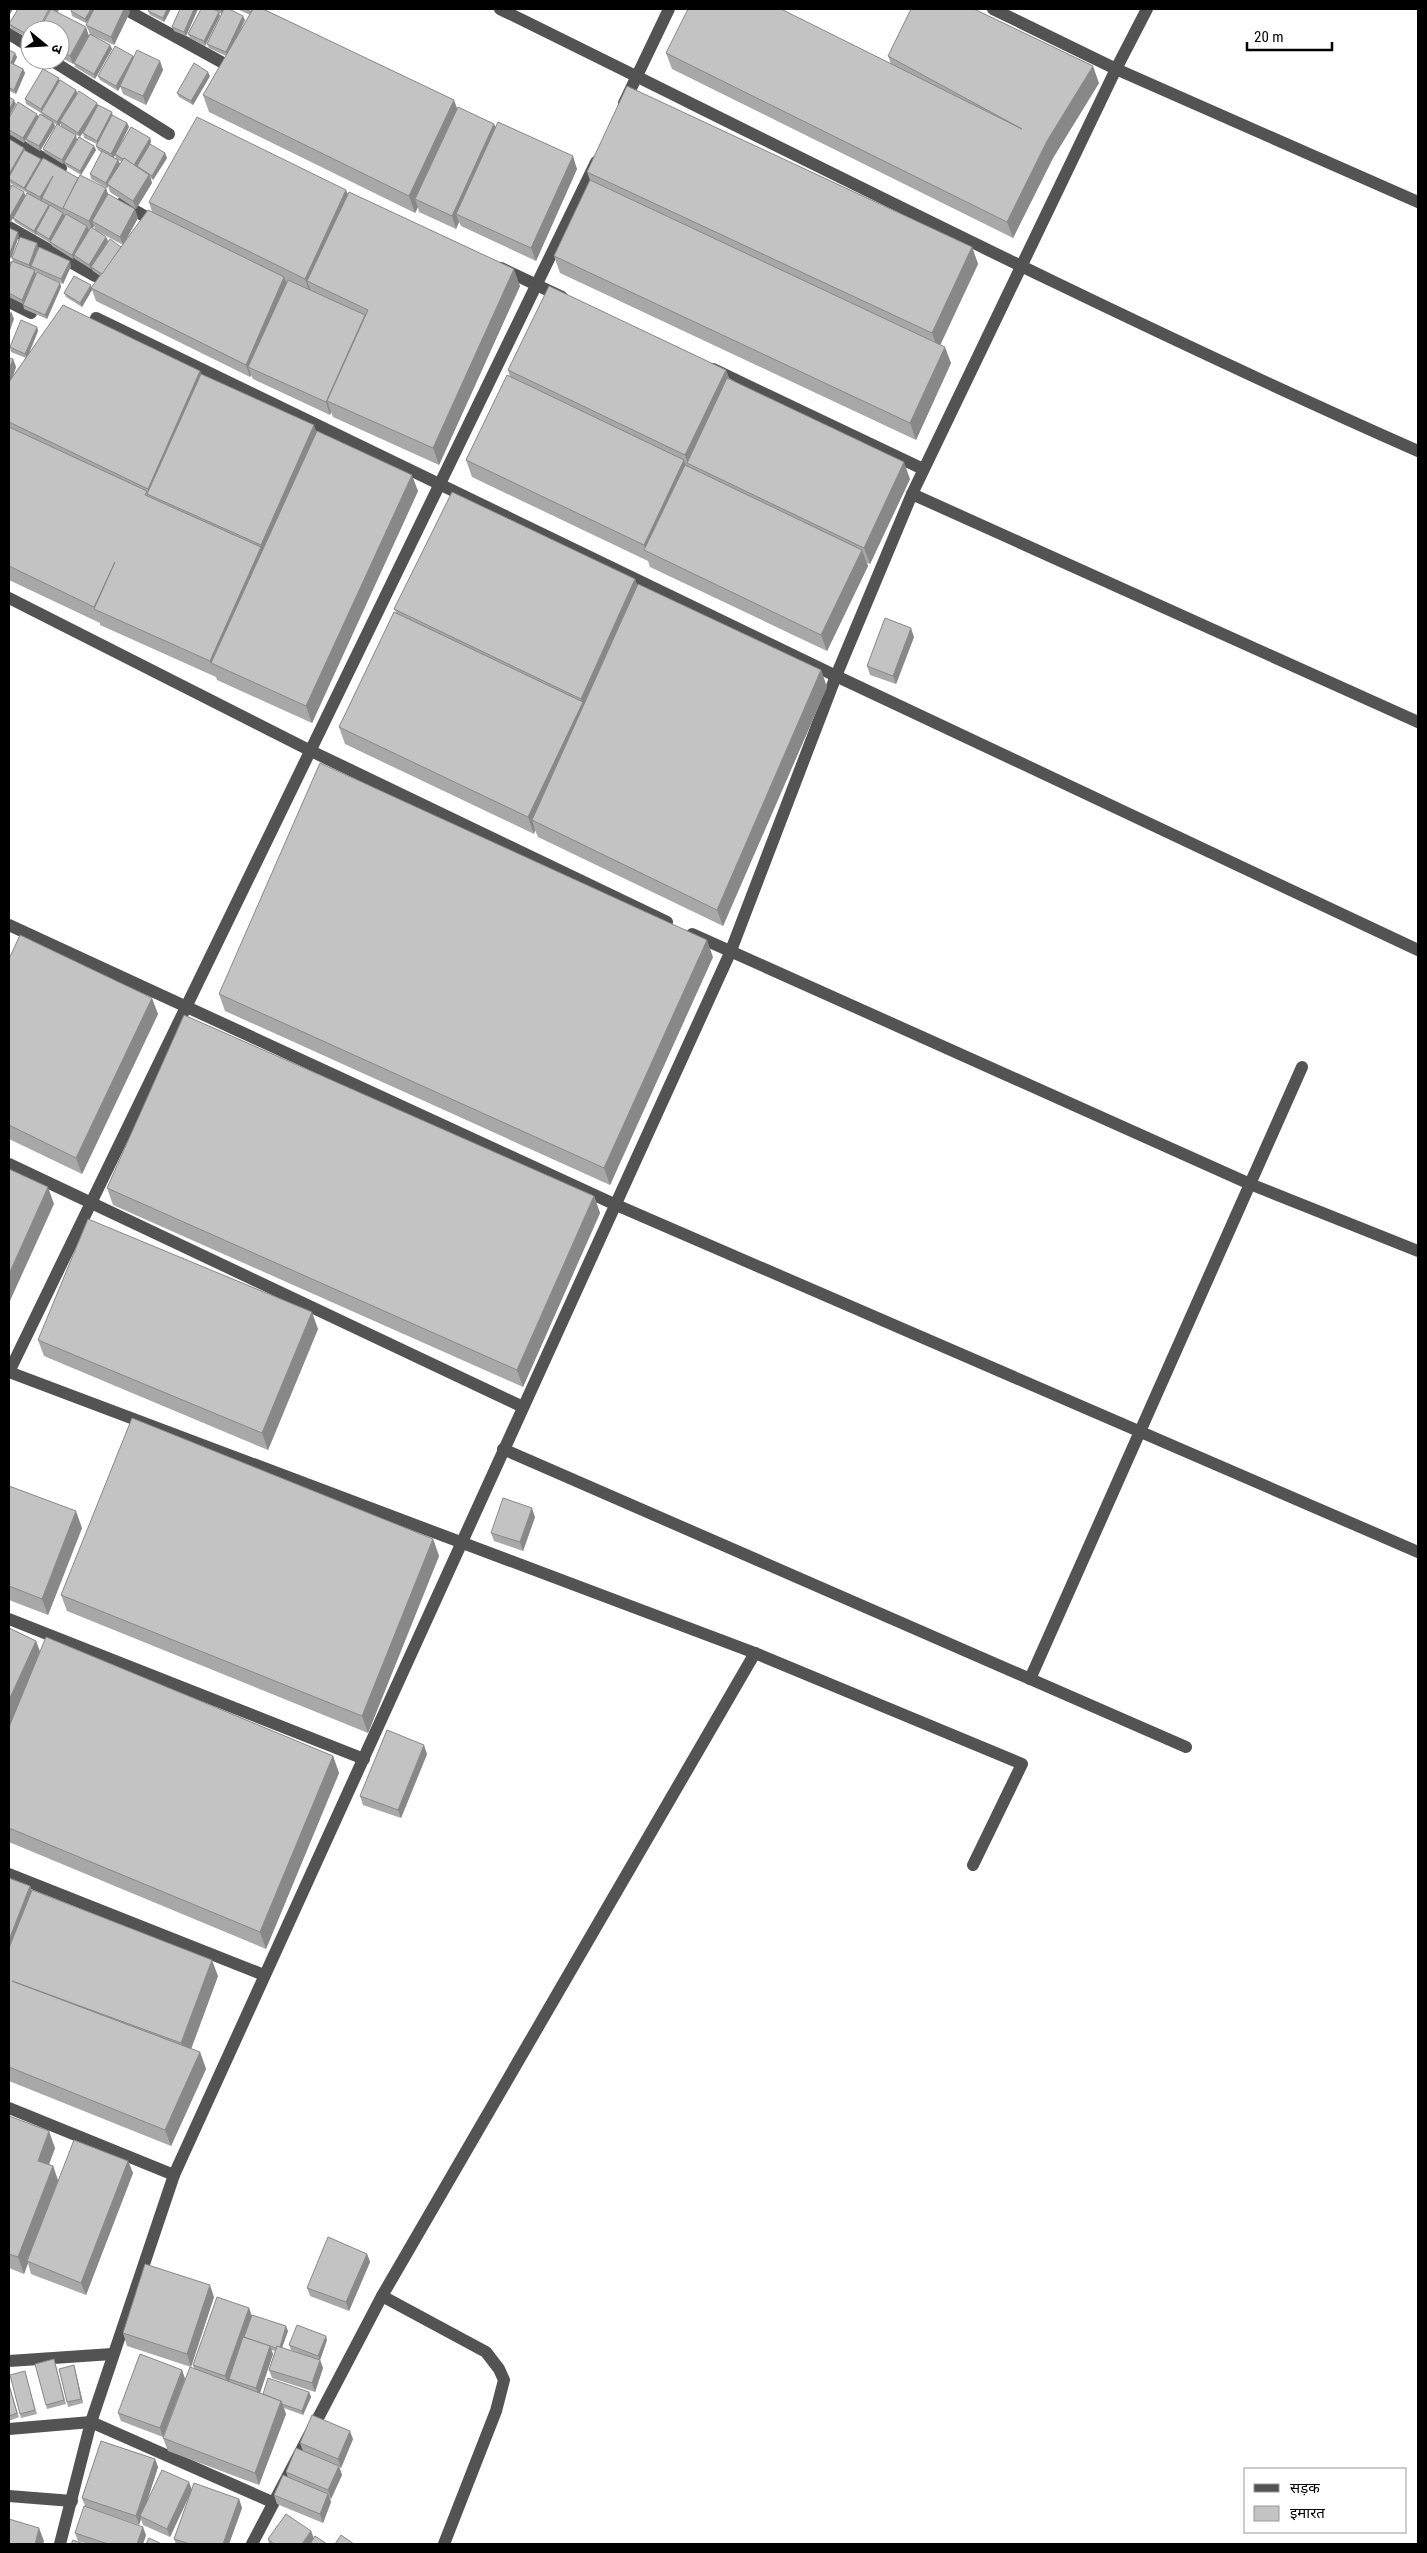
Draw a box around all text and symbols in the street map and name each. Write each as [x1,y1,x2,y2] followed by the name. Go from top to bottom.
[20,20,70,70] north arrow
[1247,20,1332,52] scale bar
[1254,28,1284,46] text: 20 m
[48,43,66,56] text: उ
[1244,2468,1407,2533] legend
[1290,2479,1320,2497] text: सड़क
[1290,2504,1325,2522] text: इमारत

